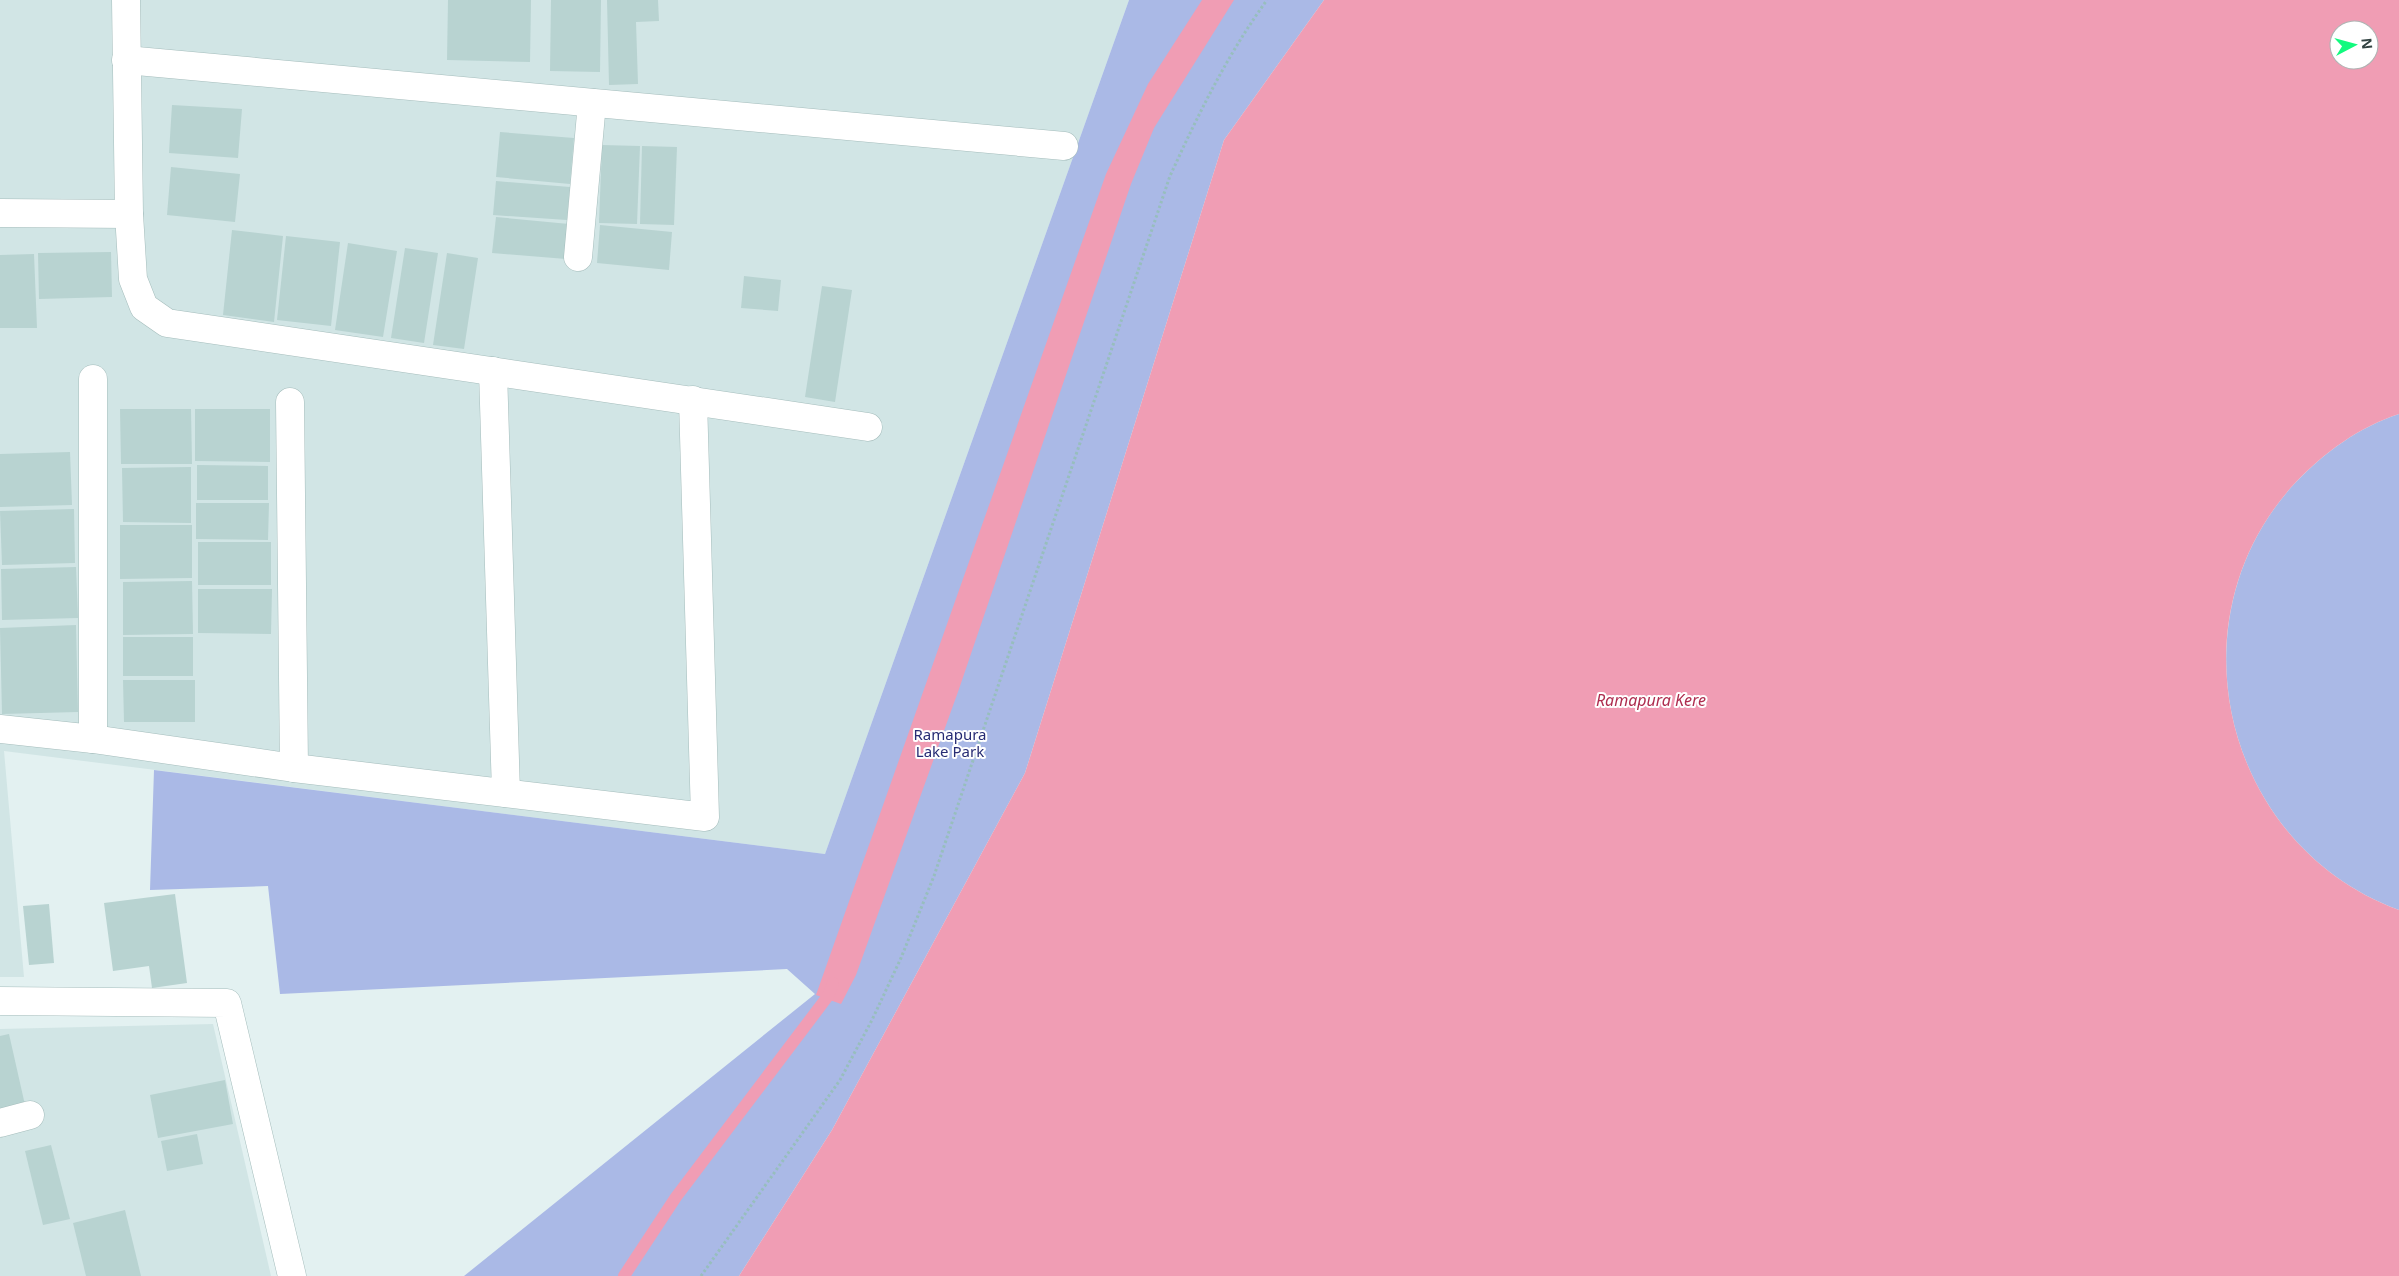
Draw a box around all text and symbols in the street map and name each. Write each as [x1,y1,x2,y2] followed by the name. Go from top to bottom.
[2329,20,2379,70] north arrow
[2357,37,2377,50] text: N
[1596,689,1706,711] water label: Ramapura Kere
[914,724,987,761] park label: Ramapura Lake Park

